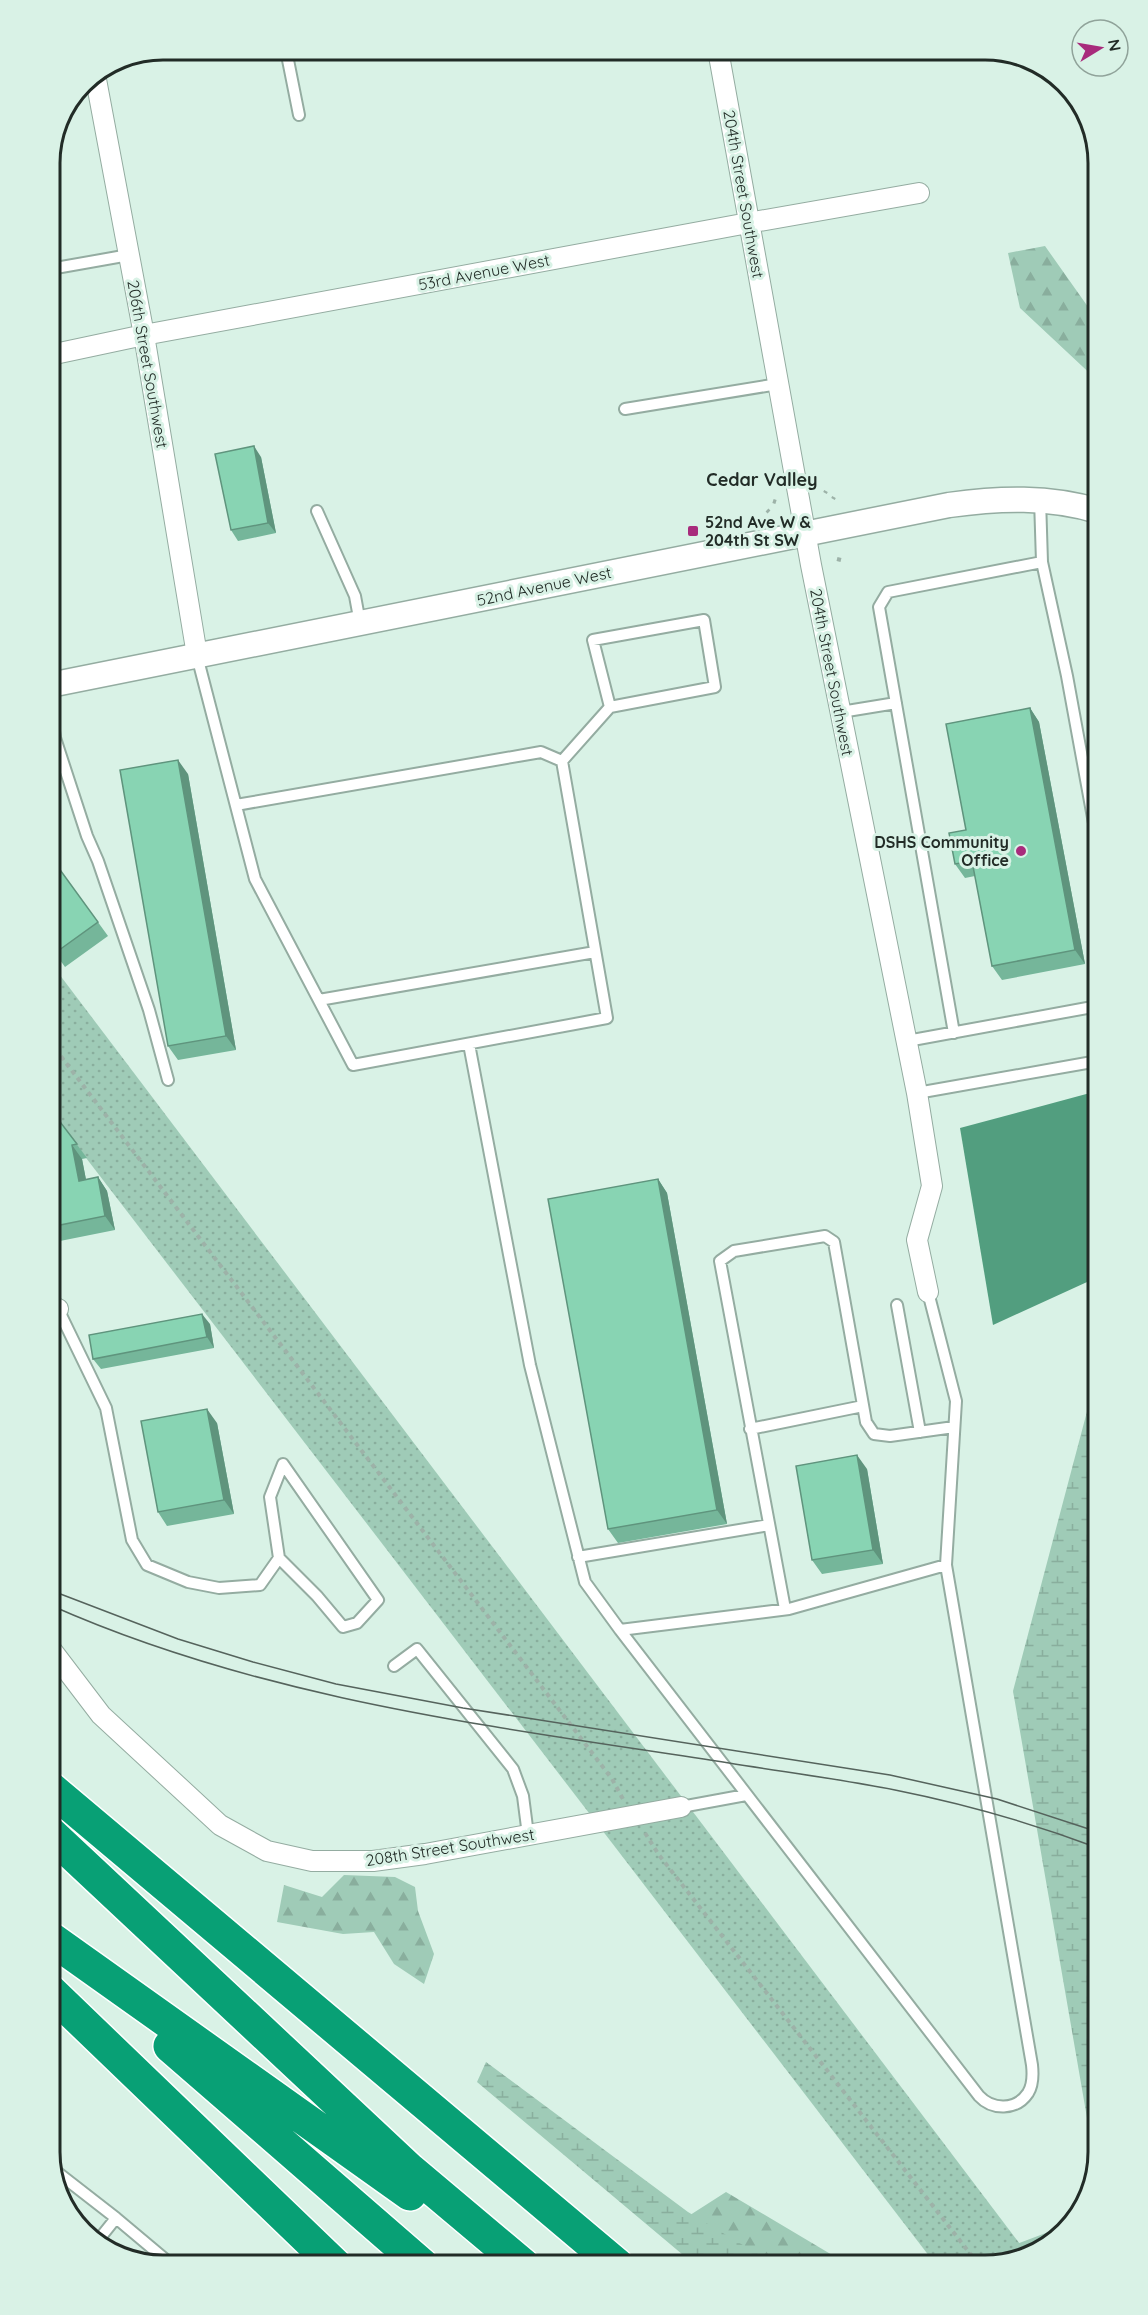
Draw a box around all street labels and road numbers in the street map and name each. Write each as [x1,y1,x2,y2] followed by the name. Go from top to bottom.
[719,109,769,279] street label: 204th Street Southwest
[417,249,551,295] street label: 53rd Avenue West
[123,278,173,450] street label: 206th Street Southwest
[475,562,613,610] street label: 52nd Avenue West
[806,587,858,757] street label: 204th Street Southwest
[364,1824,536,1870] street label: 208th Street Southwest

